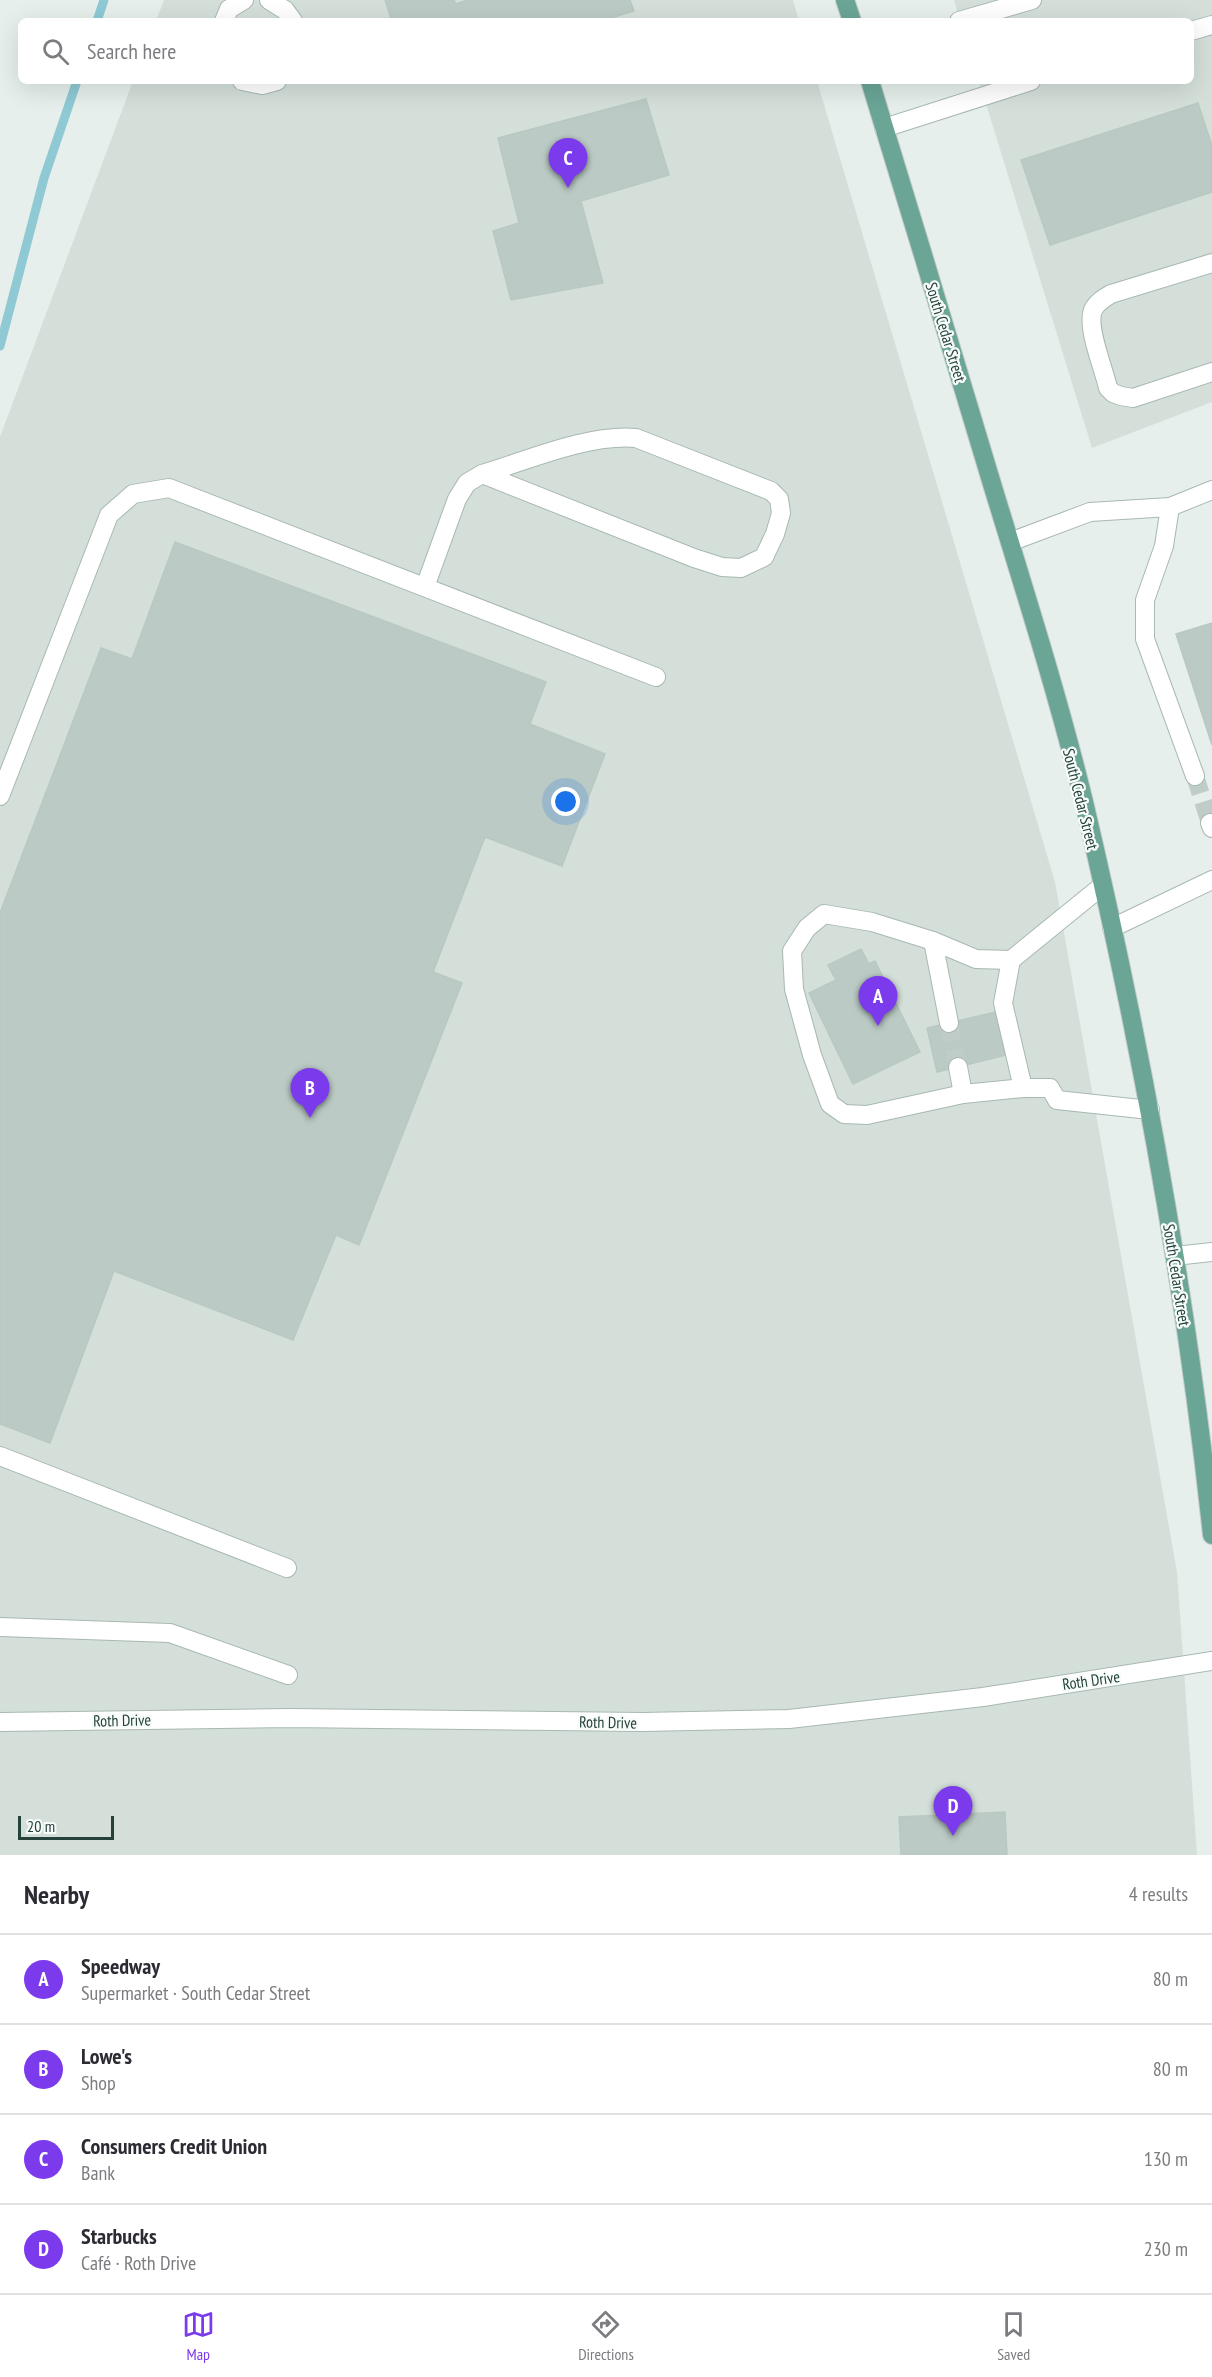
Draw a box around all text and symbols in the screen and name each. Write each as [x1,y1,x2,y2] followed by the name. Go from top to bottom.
[18,18,1194,84] search box
[39,35,72,68] icon: search
[87,37,176,65] text: Search here
[548,138,588,188] pin: C
[921,280,971,385] street label: South Cedar Street
[1059,746,1103,852] street label: South Cedar Street
[551,787,580,816] your location
[858,976,898,1026] pin: A
[290,1068,330,1118] pin: B
[1159,1222,1195,1328] street label: South Cedar Street
[1061,1666,1121,1694] street label: Roth Drive
[93,1709,151,1731] street label: Roth Drive
[579,1711,637,1733] street label: Roth Drive
[934,1786,972,1836] pin: D
[18,1813,114,1840] scale bar
[27,1816,55,1836] text: 20 m
[24,1878,89,1911] text: Nearby
[1129,1881,1188,1907] text: 4 results
[81,1952,160,1980] text: Speedway
[38,1966,49,1992] text: A
[1153,1966,1188,1992] text: 80 m
[81,1980,310,2006] text: Supermarket · South Cedar Street
[81,2042,132,2070] text: Lowe's
[39,2056,48,2082] text: B
[1153,2056,1188,2082] text: 80 m
[81,2070,116,2096] text: Shop
[81,2132,267,2160] text: Consumers Credit Union
[39,2146,48,2172] text: C
[1144,2146,1188,2172] text: 130 m
[81,2160,115,2186] text: Bank
[81,2222,157,2250] text: Starbucks
[38,2236,49,2262] text: D
[1144,2236,1188,2262] text: 230 m
[81,2250,196,2276] text: Café · Roth Drive
[182,2308,215,2364] tab: Map
[578,2308,634,2364] tab: Directions
[997,2308,1030,2364] tab: Saved

